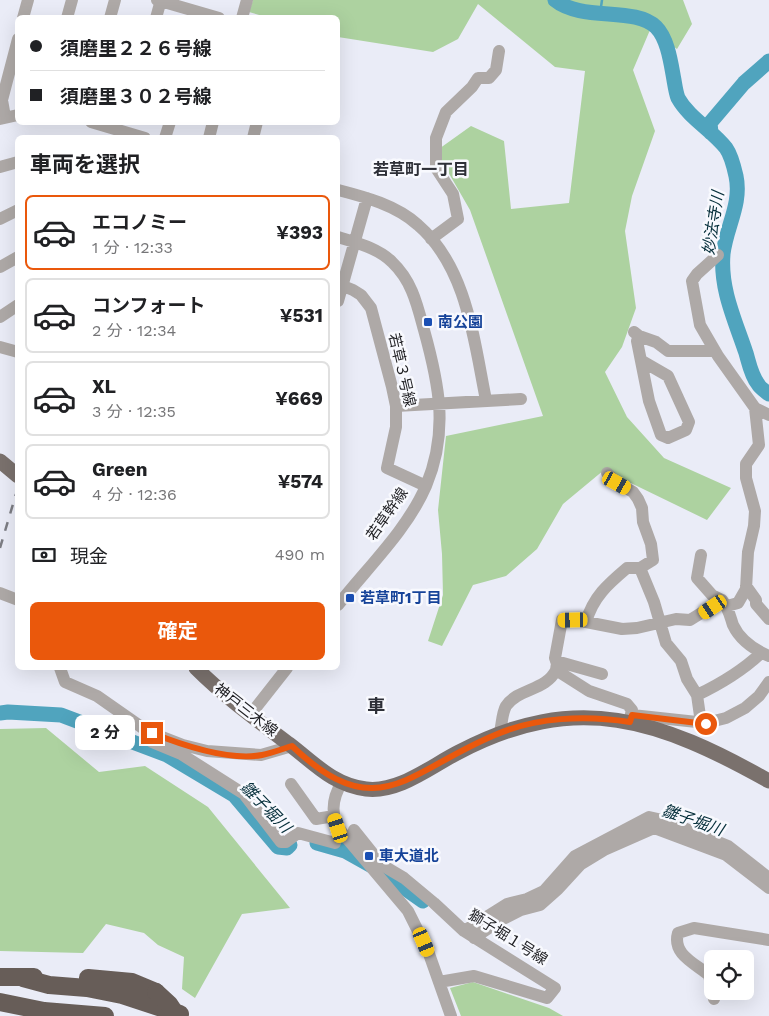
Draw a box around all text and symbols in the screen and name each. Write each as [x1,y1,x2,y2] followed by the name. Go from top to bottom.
[60,37,212,60] text: 須磨里２２６号線
[60,85,212,108] text: 須磨里３０２号線
[30,152,140,177] text: 車両を選択
[373,160,469,179] district label: 若草町一丁目
[699,188,728,256] water label: 妙法寺川
[32,210,77,255] icon: car
[92,211,187,234] text: エコノミー
[276,221,323,244] text: ¥393
[92,238,173,257] text: 1 分 · 12:33
[32,293,77,338] icon: car
[92,294,205,317] text: コンフォート
[280,304,323,327] text: ¥531
[438,313,483,331] place label: 南公園
[422,316,434,328] marker: 南公園
[92,321,176,340] text: 2 分 · 12:34
[385,331,419,409] street label: 若草３号線
[92,375,116,398] text: XL
[32,376,77,421] icon: car
[275,387,323,410] text: ¥669
[92,402,176,421] text: 3 分 · 12:35
[92,458,148,481] text: Green
[32,459,77,504] icon: car
[600,469,633,497] car
[278,470,323,493] text: ¥574
[362,484,412,544] street label: 若草幹線
[92,485,177,504] text: 4 分 · 12:36
[30,541,58,569] icon: cash
[70,545,108,568] text: 現金
[275,545,325,564] text: 490 m
[360,589,441,607] place label: 若草町1丁目
[344,592,356,604] marker: 若草町1丁目
[696,592,729,622] car
[30,602,325,660] button: 確定
[557,612,588,628] car
[211,680,281,740] street label: 神戸三木線
[367,695,385,716] district label: 車
[695,713,717,735] route start
[74,716,134,750] callout: 2 分
[141,722,163,744] route end
[90,723,120,742] text: 2 分
[237,777,296,838] water label: 雛子堀川
[660,801,728,840] water label: 雛子堀川
[326,811,349,845] car
[379,847,439,865] place label: 車大道北
[363,850,375,862] marker: 車大道北
[465,906,551,968] street label: 獅子堀１号線
[411,925,436,959] car
[704,950,754,1000] map controls
[704,950,754,1000] button: locate

